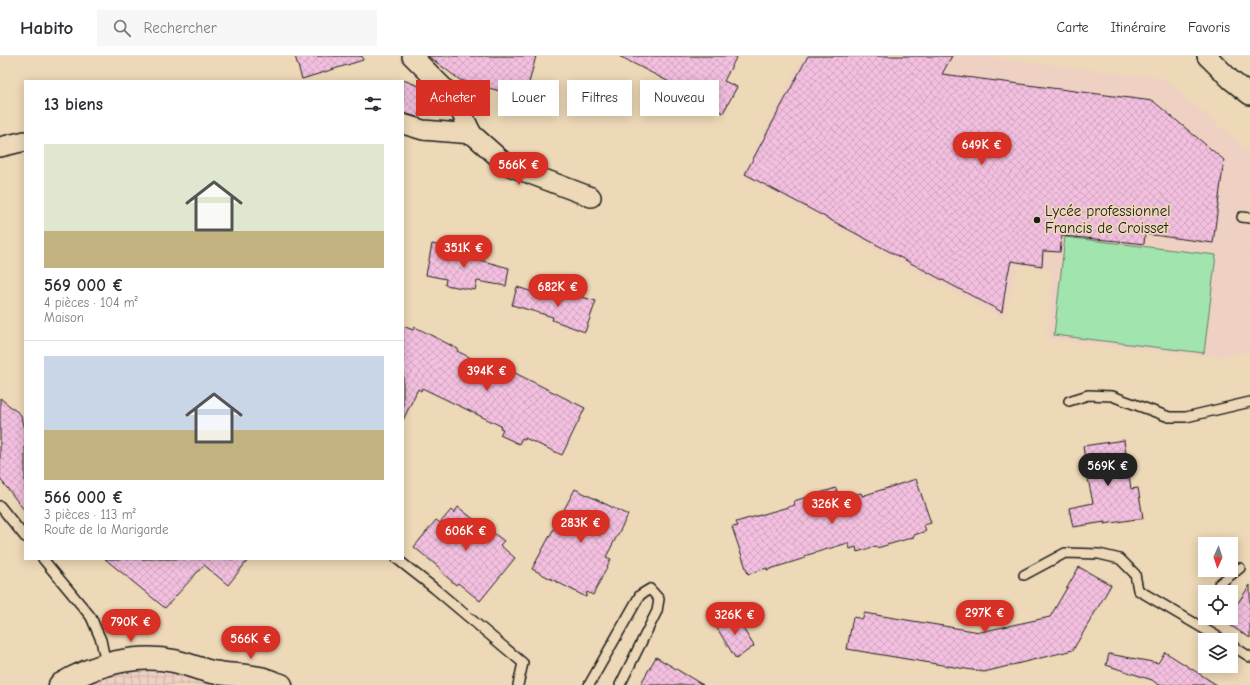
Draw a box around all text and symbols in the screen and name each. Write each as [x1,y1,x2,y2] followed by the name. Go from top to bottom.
[97,10,377,46] search box
[20,17,73,39] text: Habito
[111,17,133,39] icon: search
[143,19,217,37] text: Rechercher
[1057,19,1089,36] text: Carte
[1111,19,1166,36] text: Itinéraire
[1188,19,1230,36] text: Favoris
[416,80,490,116] chip: Acheter
[498,80,559,116] chip: Louer
[567,80,632,116] chip: Filtres
[640,80,719,116] chip: Nouveau
[362,93,384,115] icon: filters
[44,95,103,114] text: 13 biens
[949,132,1015,166] pin: 649K €
[962,137,1002,152] text: 649K €
[486,152,552,186] pin: 566K €
[498,157,540,172] text: 566K €
[178,170,250,242] icon: home
[1045,202,1170,237] place label: Lycée professionnel Francis de Croisset
[1032,215,1042,225] marker: Lycée professionnel Francis de Croisset
[431,235,497,269] pin: 351K €
[444,240,484,255] text: 351K €
[525,274,591,308] pin: 682K €
[44,276,124,295] text: 569 000 €
[538,279,578,294] text: 682K €
[44,295,138,310] text: 4 pièces · 104 m²
[44,310,84,325] text: Maison
[454,358,520,392] pin: 394K €
[467,363,507,378] text: 394K €
[178,382,250,454] icon: home
[1075,453,1141,487] pin: 569K €
[1087,458,1129,473] text: 569K €
[44,488,124,507] text: 566 000 €
[799,491,865,525] pin: 326K €
[812,496,852,511] text: 326K €
[44,507,136,522] text: 3 pièces · 113 m²
[548,510,614,544] pin: 283K €
[561,515,601,530] text: 283K €
[433,518,499,552] pin: 606K €
[44,522,168,537] text: Route de la Marigarde
[445,523,487,538] text: 606K €
[1198,537,1238,577] north arrow
[1198,537,1238,673] map controls
[1198,585,1238,625] button: locate
[952,600,1018,634] pin: 297K €
[702,602,768,636] pin: 326K €
[965,605,1005,620] text: 297K €
[715,607,755,622] text: 326K €
[98,609,164,643] pin: 790K €
[111,614,151,629] text: 790K €
[218,626,284,660] pin: 566K €
[230,631,272,646] text: 566K €
[1198,633,1238,673] button: layers

